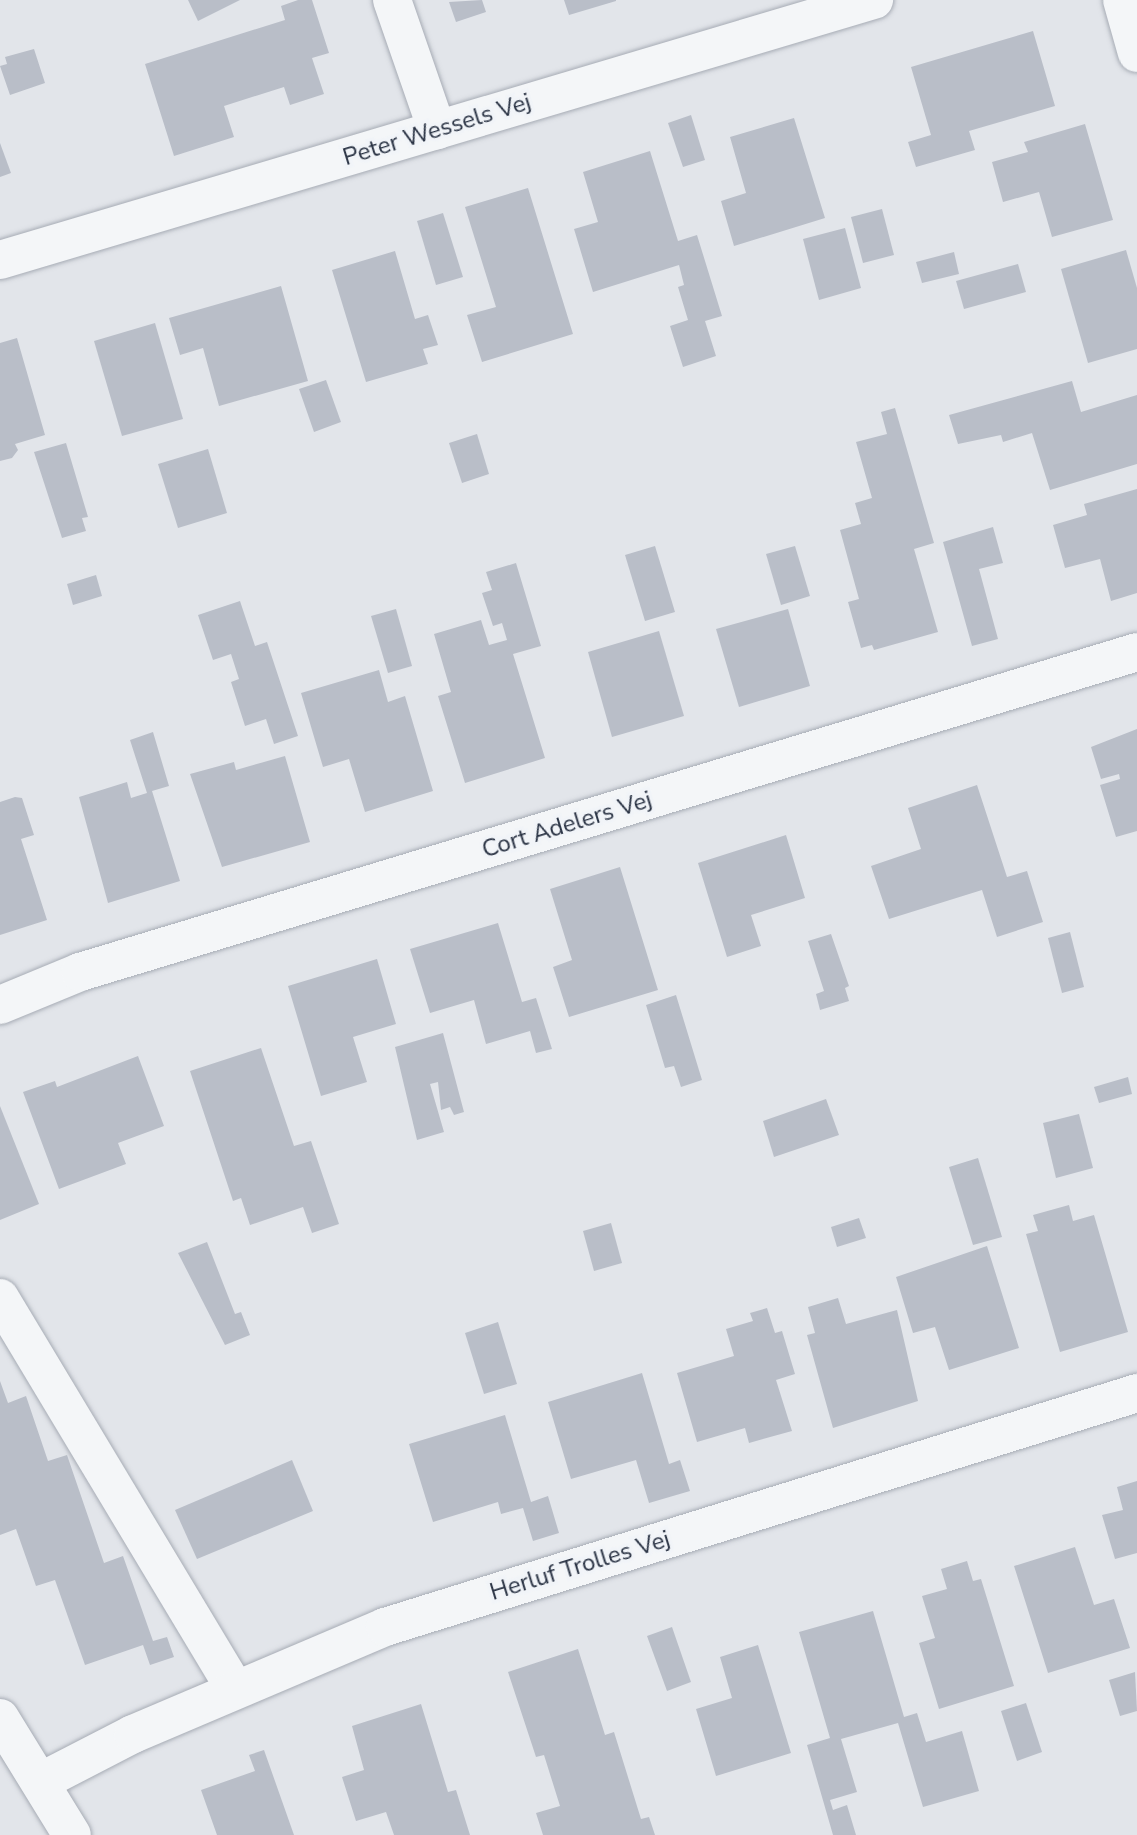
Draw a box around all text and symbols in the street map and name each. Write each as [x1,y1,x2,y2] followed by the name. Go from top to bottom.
[339,88,535,172] street label: Peter Wessels Vej
[479,785,655,865] street label: Cort Adelers Vej
[486,1525,674,1607] street label: Herluf Trolles Vej

